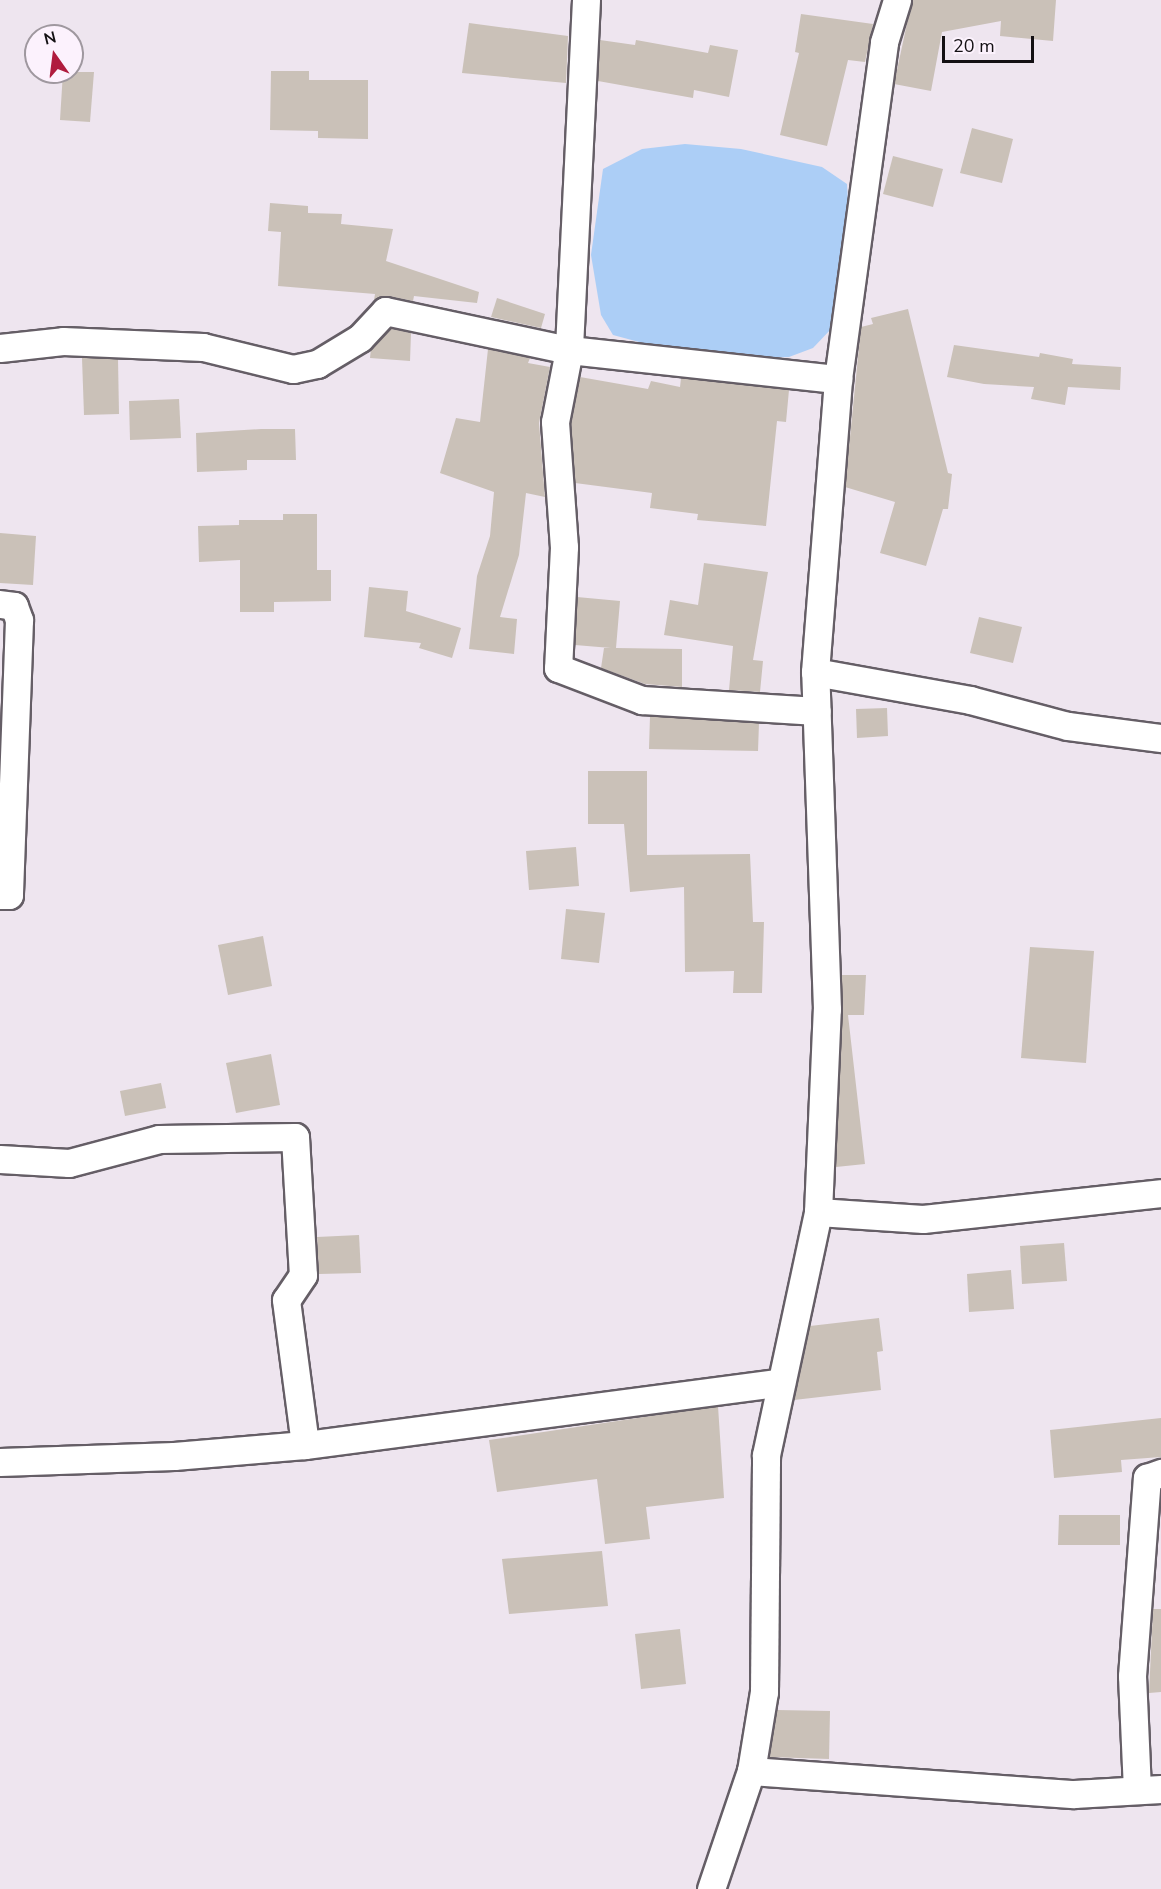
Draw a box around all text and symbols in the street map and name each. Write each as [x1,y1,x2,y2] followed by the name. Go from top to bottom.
[24,24,84,84] north arrow
[945,24,1036,62] scale bar
[42,26,59,51] text: N
[953,34,995,58] text: 20 m

